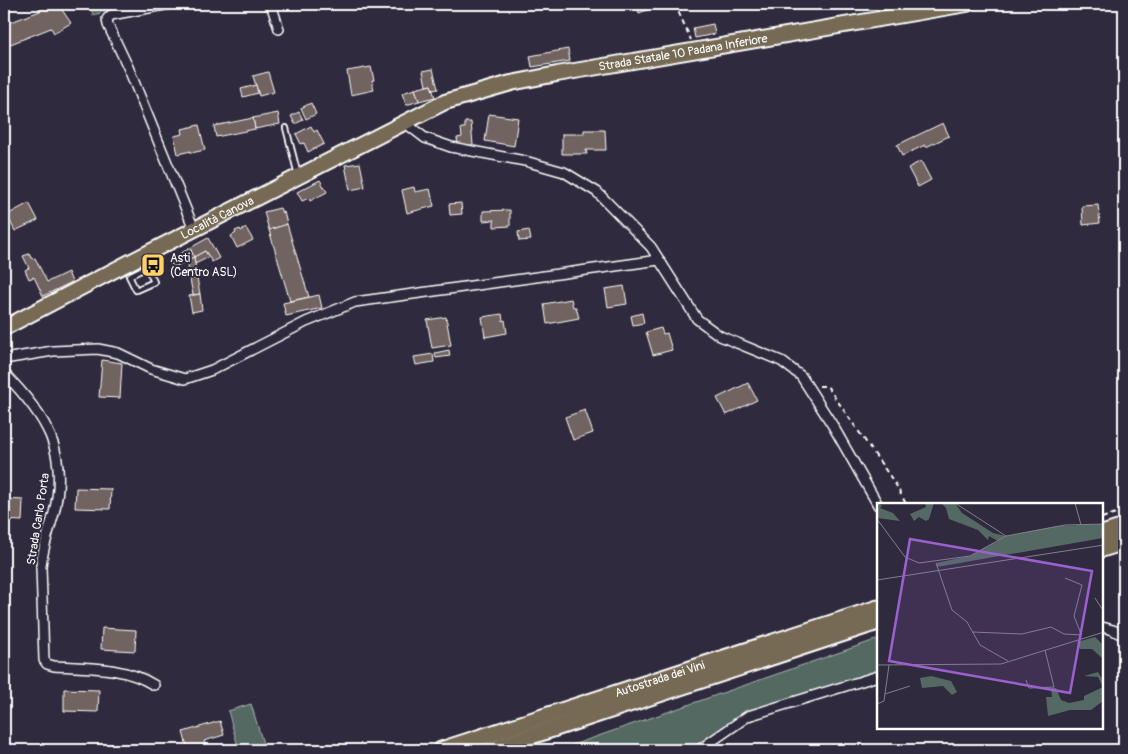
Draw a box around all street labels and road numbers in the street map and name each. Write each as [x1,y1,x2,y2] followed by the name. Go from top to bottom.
[597,31,769,75] street label: Strada Statale 10 Padana Inferiore
[178,193,257,243] street label: Località Canova
[24,472,53,566] street label: Strada Carlo Porta
[613,658,707,701] street label: Autostrada dei Vini

